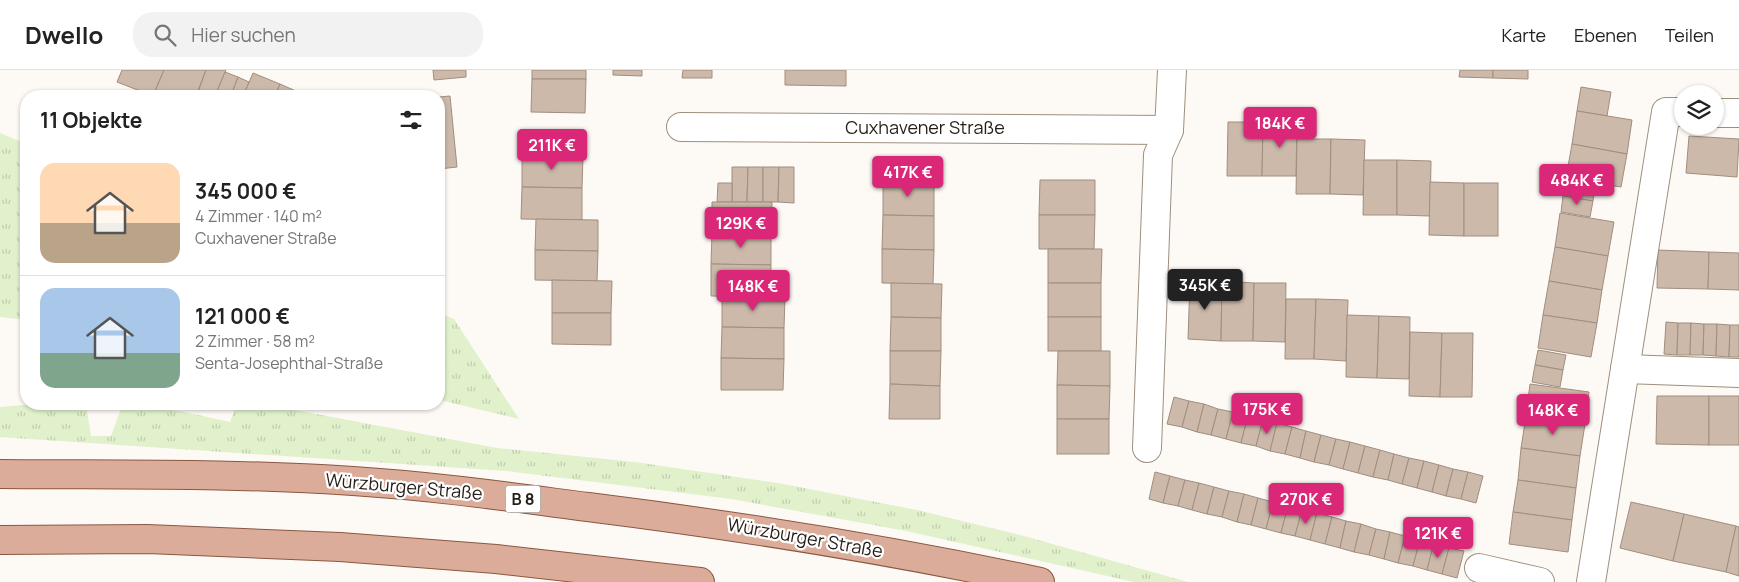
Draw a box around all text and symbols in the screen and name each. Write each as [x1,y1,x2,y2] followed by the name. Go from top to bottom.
[133,12,483,57] search box
[25,18,103,51] text: Dwello
[151,21,179,49] icon: search
[191,22,296,48] text: Hier suchen
[1502,23,1546,47] text: Karte
[1574,23,1637,47] text: Ebenen
[1665,23,1714,47] text: Teilen
[1674,85,1724,135] map controls
[1674,85,1724,135] button: layers
[40,106,142,134] text: 11 Objekte
[397,106,425,134] icon: filters
[1239,106,1321,149] pin: 184K €
[1255,112,1305,134] text: 184K €
[845,115,1005,139] street label: Cuxhavener Straße
[511,128,593,171] pin: 211K €
[528,134,576,156] text: 211K €
[867,156,949,198] pin: 417K €
[883,161,933,183] text: 417K €
[1536,164,1618,206] pin: 484K €
[1550,169,1604,191] text: 484K €
[195,177,296,205] text: 345 000 €
[80,183,140,243] icon: home
[195,205,322,227] text: 4 Zimmer · 140 m²
[700,206,782,249] pin: 129K €
[716,212,766,234] text: 129K €
[195,227,337,249] text: Cuxhavener Straße
[1164,268,1246,311] pin: 345K €
[712,270,794,312] pin: 148K €
[1179,274,1231,296] text: 345K €
[728,275,778,297] text: 148K €
[195,302,290,330] text: 121 000 €
[80,308,140,368] icon: home
[195,330,315,352] text: 2 Zimmer · 58 m²
[195,352,383,374] text: Senta-Josephthal-Straße
[1226,392,1308,435] pin: 175K €
[1512,394,1594,436] pin: 148K €
[1242,398,1292,420] text: 175K €
[1528,399,1578,421] text: 148K €
[325,467,484,505] street label: Würzburger Straße
[1265,482,1347,525] pin: 270K €
[506,486,540,512] road number: B 8
[1280,488,1332,510] text: 270K €
[726,512,885,563] street label: Würzburger Straße
[1397,516,1479,559] pin: 121K €
[1414,522,1462,544] text: 121K €

